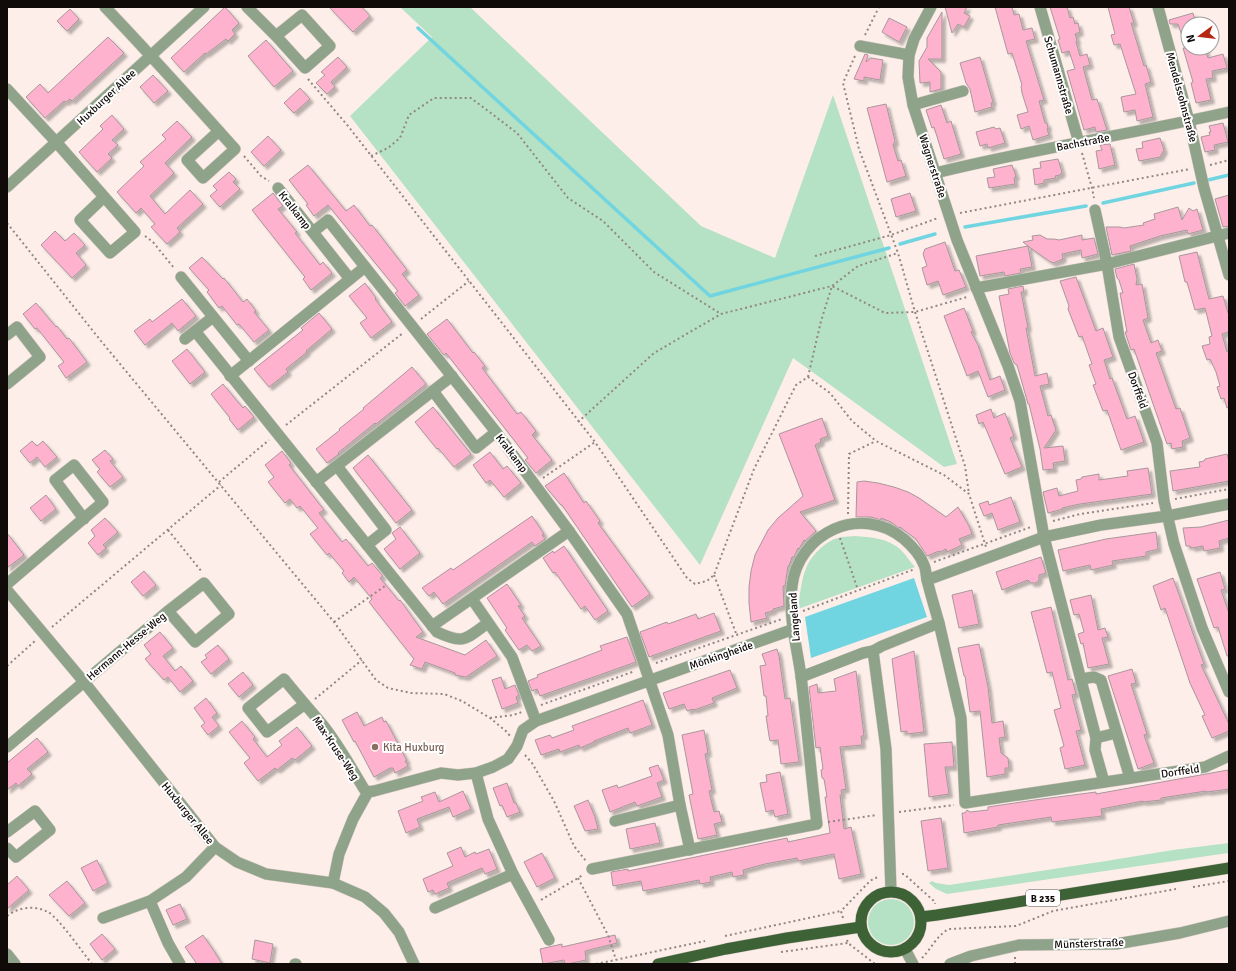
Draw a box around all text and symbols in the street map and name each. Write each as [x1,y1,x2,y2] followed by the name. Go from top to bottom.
[1180,16,1220,56] north arrow
[1184,33,1198,44] text: N
[1041,35,1076,116] street label: Schumannstraße
[1163,51,1200,144] street label: Mendelssohnstraße
[74,67,139,128] street label: Huxburger Allee
[1055,131,1111,154] street label: Bachstraße
[916,133,949,200] street label: Wagnerstraße
[276,189,314,232] street label: Kralkamp
[1125,370,1150,411] street label: Dorffeld
[493,431,530,475] street label: Kralkamp
[786,592,803,642] street label: Langeland
[84,609,169,683] street label: Hermann-Hesse-Weg
[688,638,755,672] street label: Mönkingheide
[309,714,362,783] street label: Max-Kruse-Weg
[383,741,445,754] place label: Kita Huxburg
[370,742,380,752] marker: Kita Huxburg
[1160,762,1200,781] street label: Dorffeld
[159,780,217,847] street label: Huxburger Allee
[1026,890,1060,906] road number: B 235
[1054,936,1124,951] street label: Münsterstraße

